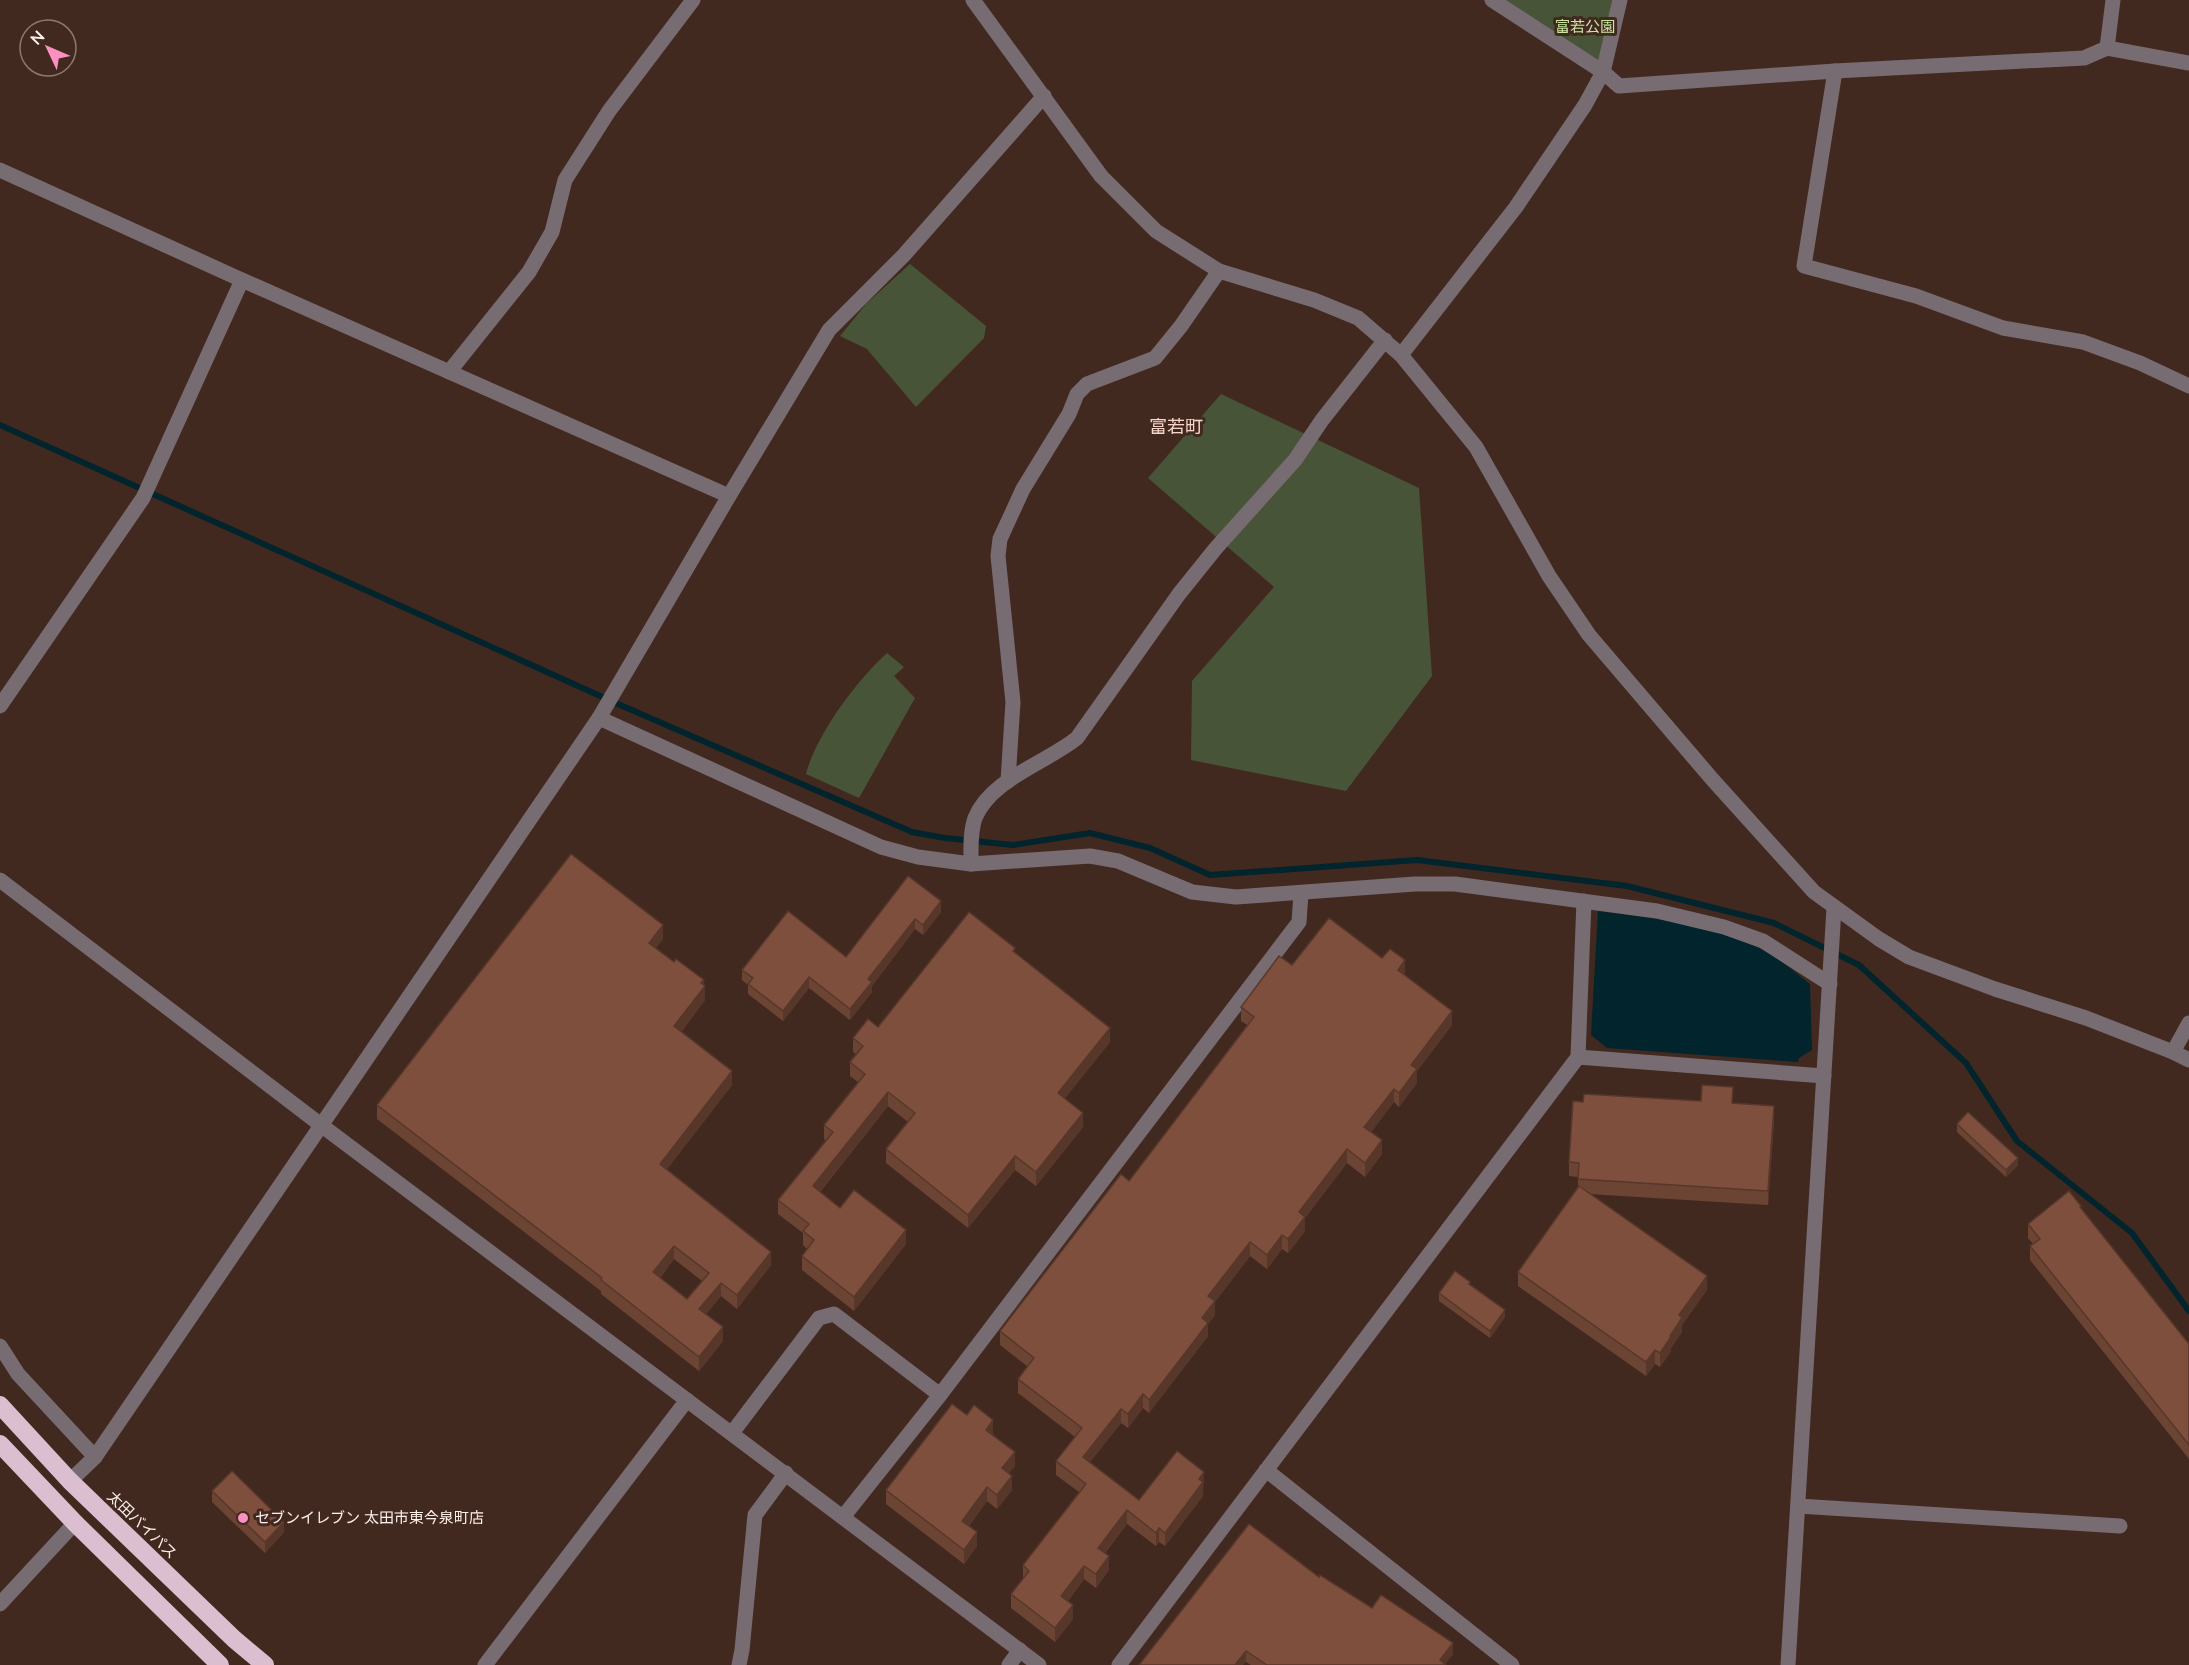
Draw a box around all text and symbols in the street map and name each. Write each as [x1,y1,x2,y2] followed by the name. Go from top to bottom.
[1555,17,1615,36] park label: 富若公園
[18,18,78,78] north arrow
[26,26,49,49] text: N
[1149,415,1203,438] district label: 富若町
[103,1487,181,1563] street label: 太田バイパス
[255,1508,484,1527] place label: セブンイレブン 太田市東今泉町店
[236,1511,250,1525] marker: セブンイレブン 太田市東今泉町店

